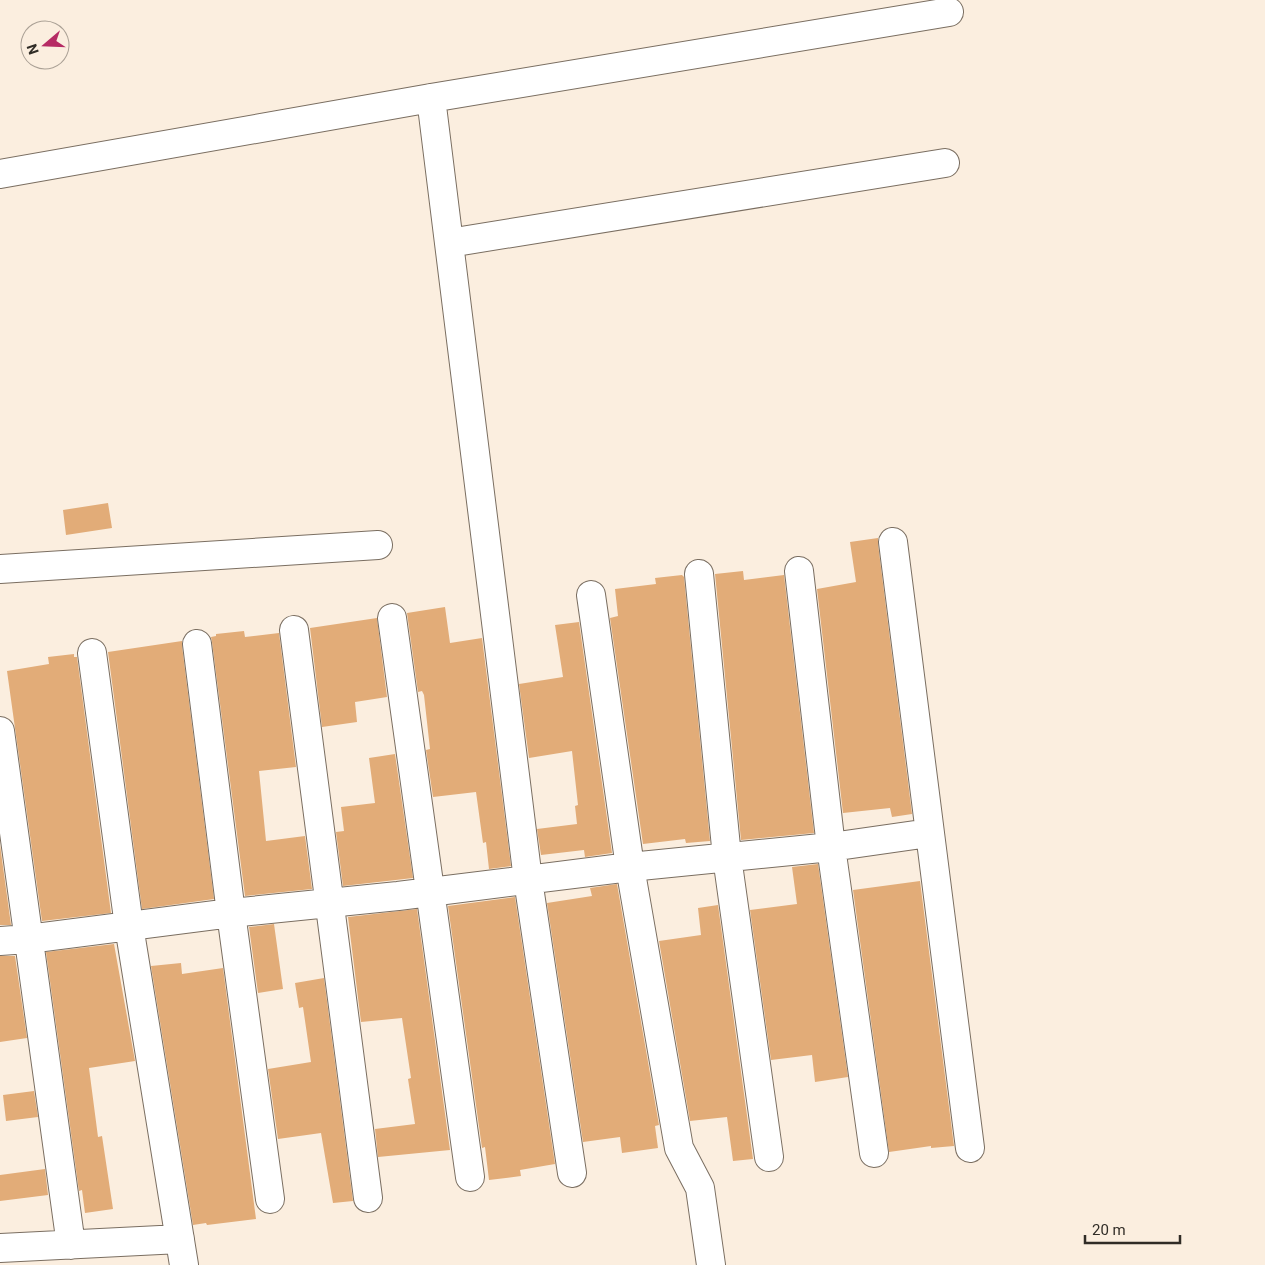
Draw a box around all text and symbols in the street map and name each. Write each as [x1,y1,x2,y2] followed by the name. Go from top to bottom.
[20,20,70,70] north arrow
[24,42,42,57] text: N
[1085,1212,1180,1244] scale bar
[1092,1221,1126,1239] text: 20 m

